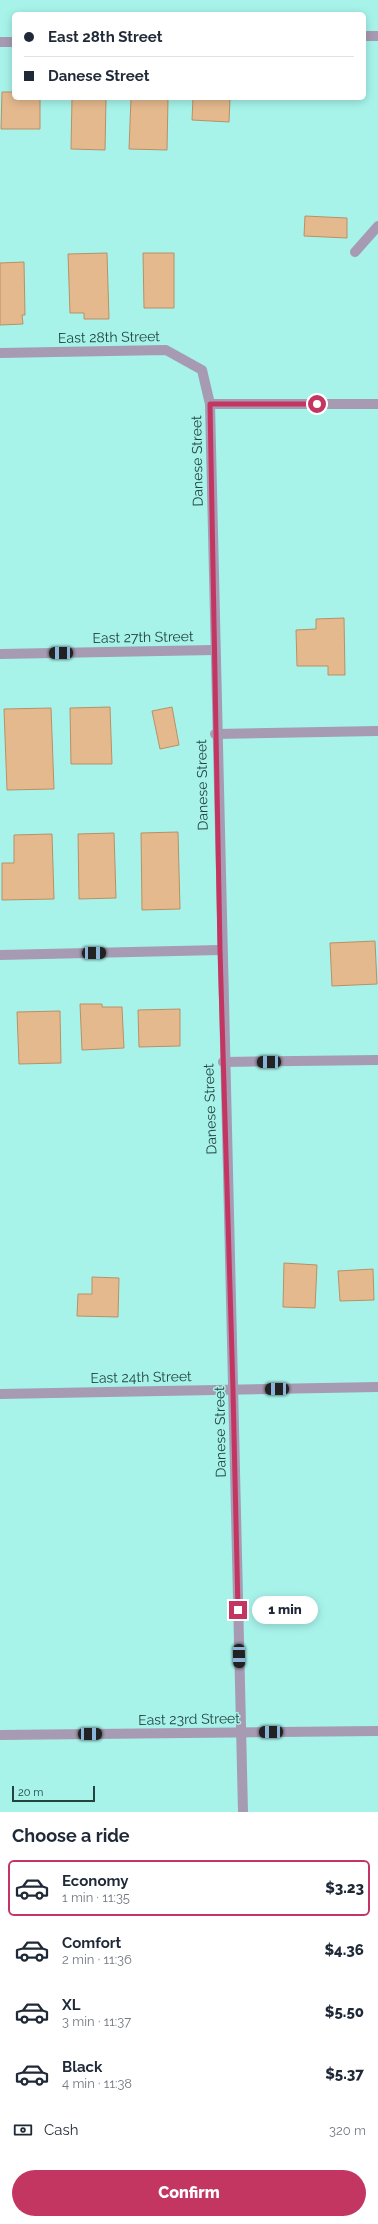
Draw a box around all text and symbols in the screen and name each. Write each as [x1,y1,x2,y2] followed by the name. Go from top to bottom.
[48,28,162,46] text: East 28th Street
[48,67,149,85] text: Danese Street
[58,328,160,346] street label: East 28th Street
[308,395,326,413] route start
[188,415,206,507] street label: Danese Street
[92,628,194,646] street label: East 27th Street
[49,647,73,659] car
[193,739,211,831] street label: Danese Street
[82,947,106,959] car
[257,1056,281,1068] car
[200,1063,220,1155] street label: Danese Street
[90,1368,192,1386] street label: East 24th Street
[265,1383,289,1395] car
[211,1386,229,1478] street label: Danese Street
[252,1596,318,1624] callout: 1 min
[229,1601,247,1619] route end
[268,1602,302,1617] text: 1 min
[233,1644,245,1668] car
[138,1710,240,1728] street label: East 23rd Street
[259,1726,283,1738] car
[78,1728,102,1740] car
[12,1784,95,1803] scale bar
[18,1786,43,1799] text: 20 m
[12,1825,130,1846] text: Choose a ride
[14,1870,50,1906] icon: car
[62,1872,129,1890] text: Economy
[325,1879,364,1897] text: $3.23
[62,1890,130,1905] text: 1 min · 11:35
[14,1932,50,1968] icon: car
[62,1934,121,1952] text: Comfort
[324,1941,364,1959] text: $4.36
[62,1952,132,1967] text: 2 min · 11:36
[14,1994,50,2030] icon: car
[62,1996,80,2014] text: XL
[325,2003,364,2021] text: $5.50
[62,2014,131,2029] text: 3 min · 11:37
[14,2056,50,2092] icon: car
[62,2058,102,2076] text: Black
[325,2065,364,2083] text: $5.37
[62,2076,132,2091] text: 4 min · 11:38
[12,2119,34,2141] icon: cash
[44,2121,78,2139] text: Cash
[329,2123,366,2138] text: 320 m
[12,2170,366,2216] button: Confirm

